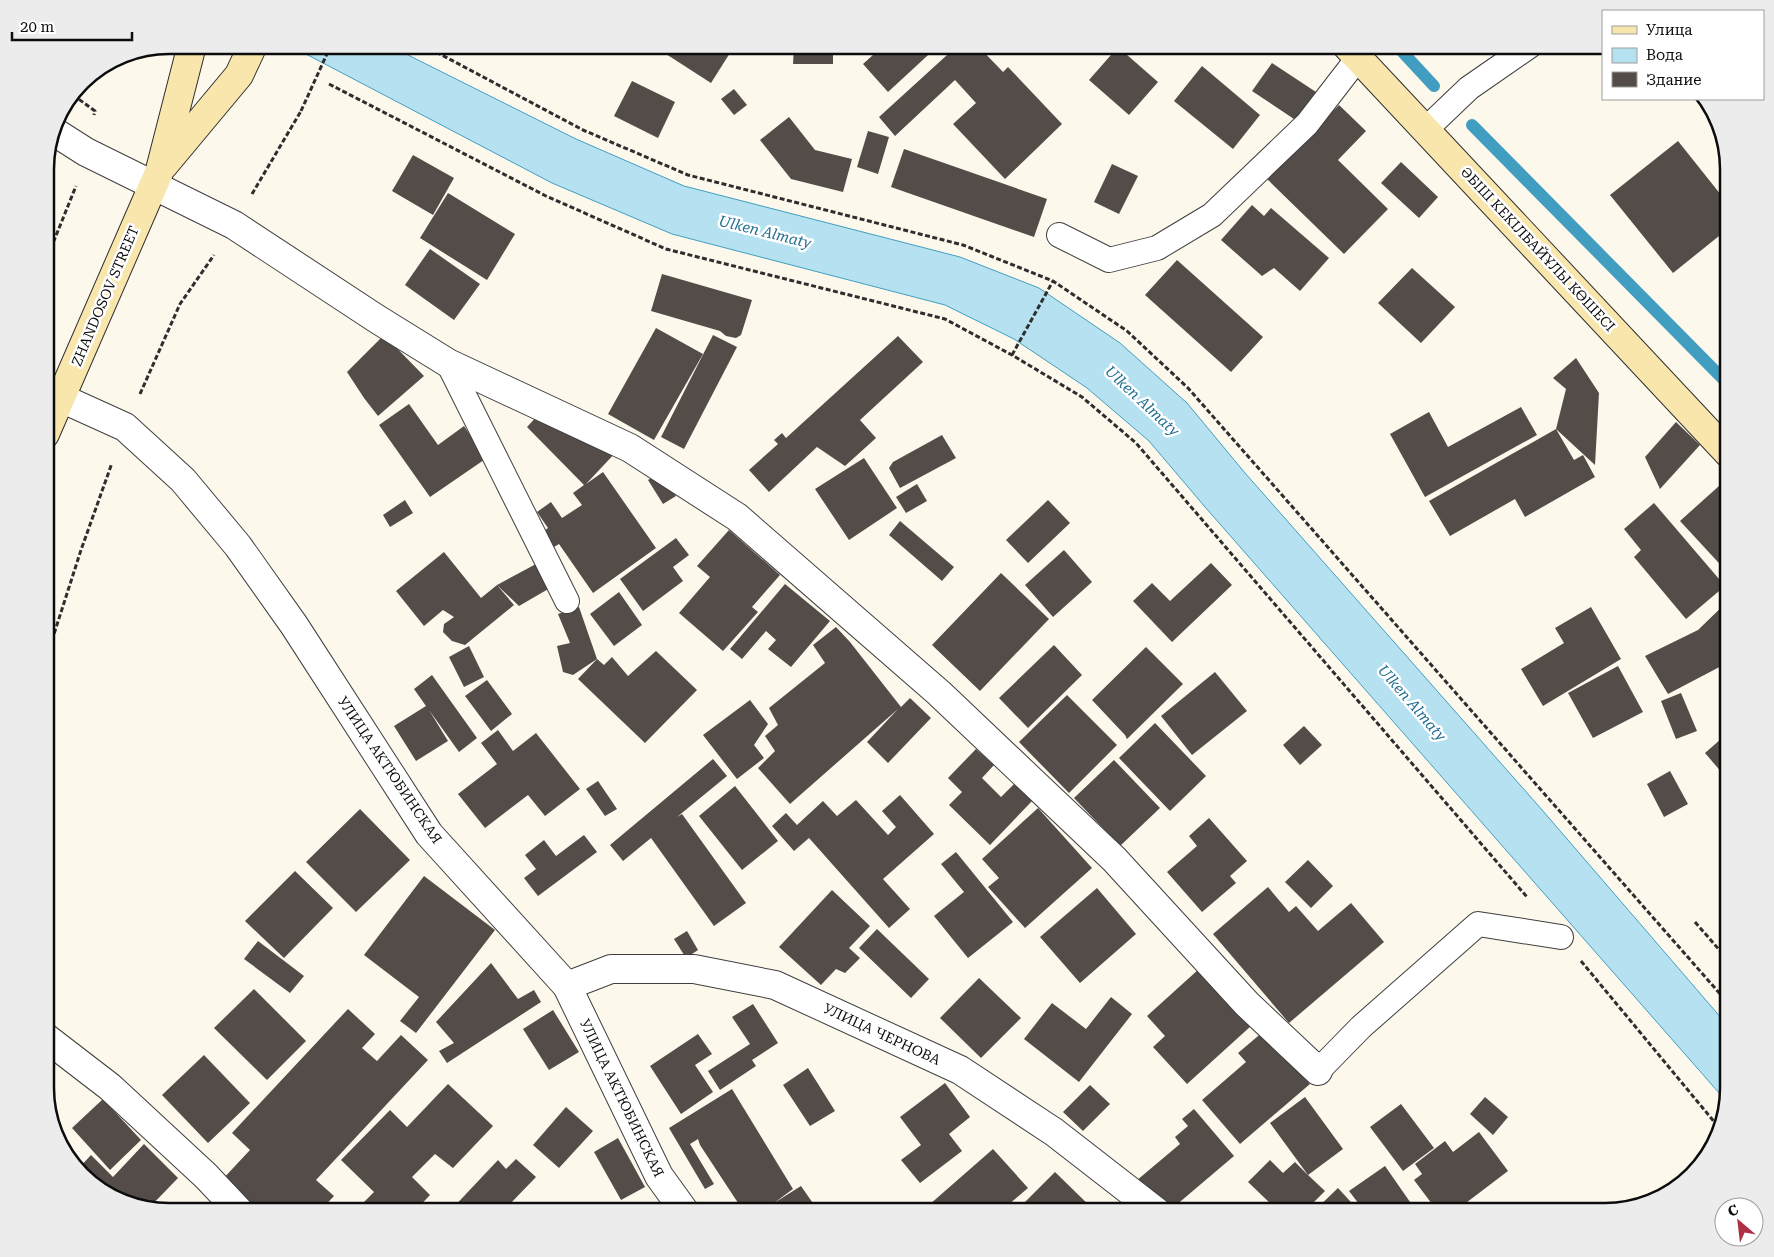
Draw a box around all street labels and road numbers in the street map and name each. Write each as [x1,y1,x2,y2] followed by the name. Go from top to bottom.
[1458,164,1618,334] street label: ӘБІШ КЕКІЛБАЙҰЛЫ КӨШЕСІ
[68,223,142,369] street label: ZHANDOSOV STREET
[335,693,445,847] street label: УЛИЦА АКТЮБИНСКАЯ
[821,1000,943,1068] street label: УЛИЦА ЧЕРНОВА
[577,1016,667,1180] street label: УЛИЦА АКТЮБИНСКАЯ

